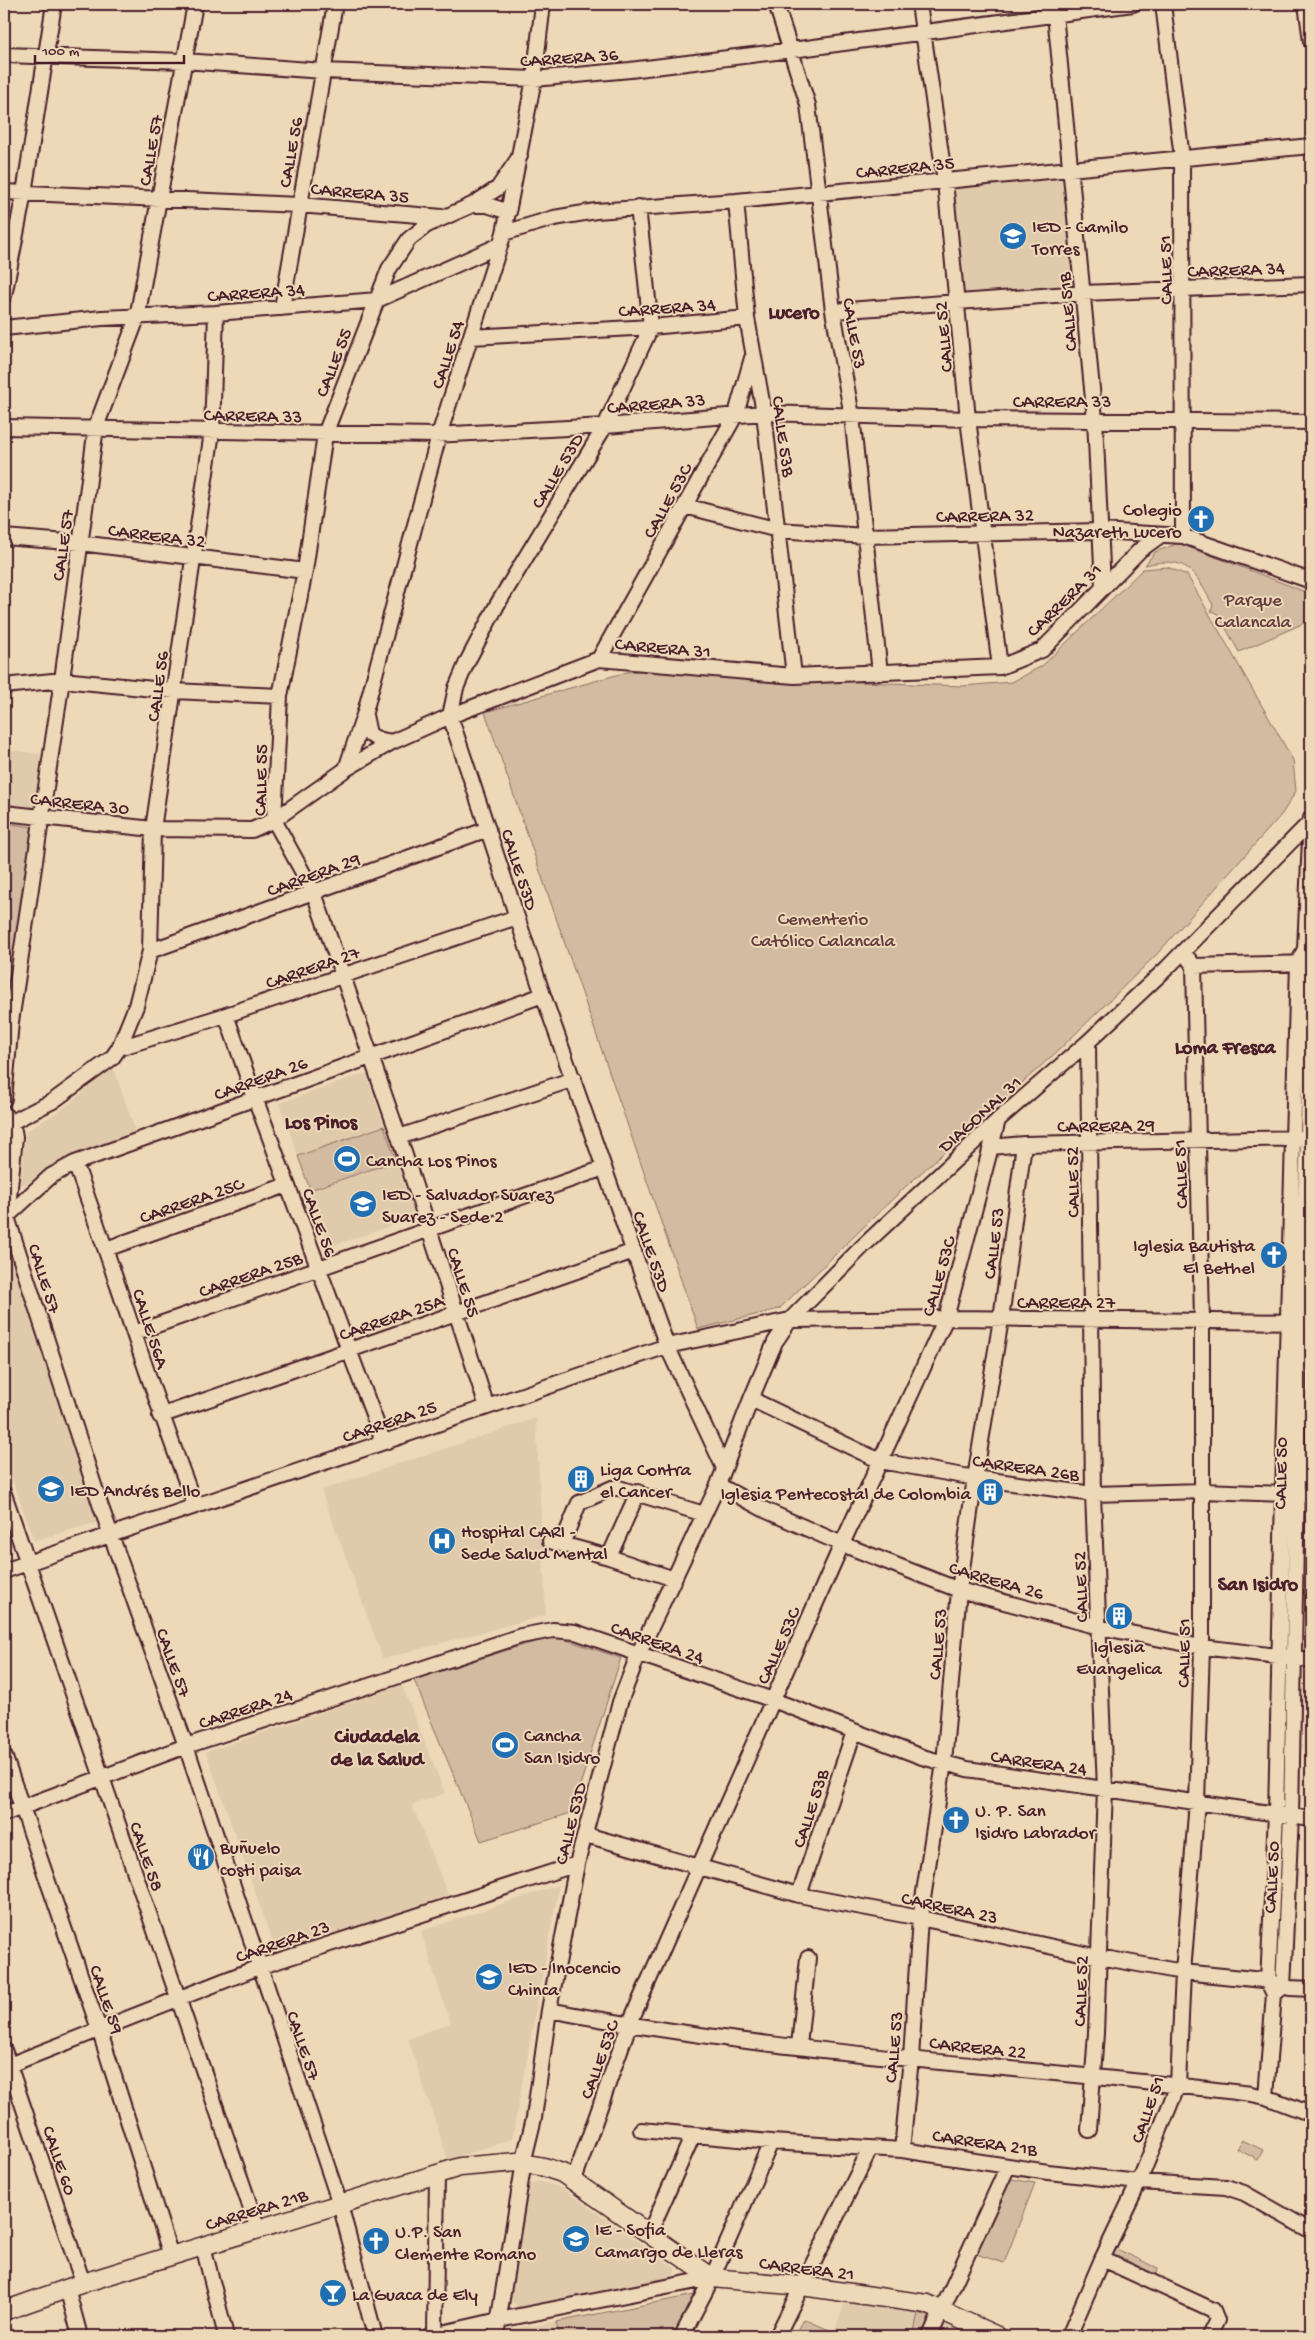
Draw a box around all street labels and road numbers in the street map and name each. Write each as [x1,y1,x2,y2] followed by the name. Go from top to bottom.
[519,45,619,74] street label: CARRERA 36
[135,112,170,188] street label: CALLE 57
[275,115,310,190] street label: CALLE 56
[855,153,956,186] street label: CARRERA 35
[309,179,410,210] street label: CARRERA 35
[1155,235,1180,305] street label: CALLE 51
[1187,258,1285,285] street label: CARRERA 34
[1054,270,1084,352] street label: CALLE 51B
[207,280,306,309] street label: CARRERA 34
[618,295,717,324] street label: CARRERA 34
[835,296,870,371] street label: CALLE 53
[931,300,960,373] street label: CALLE 52
[427,318,471,392] street label: CALLE 54
[312,326,359,401] street label: CALLE 55
[606,390,707,421] street label: CARRERA 33
[1013,392,1111,415] street label: CARRERA 33
[764,395,799,480] street label: CALLE 53B
[203,405,303,430] street label: CARRERA 33
[528,429,591,514] street label: CALLE 53D
[639,459,700,543] street label: CALLE 53C
[936,505,1034,530] street label: CARRERA 32
[48,507,81,583] street label: CALLE 57
[106,520,207,555] street label: CARRERA 32
[1023,560,1108,643] street label: CARRERA 31
[614,634,712,665] street label: CARRERA 31
[143,649,176,723] street label: CALLE 56
[250,744,275,816] street label: CALLE 55
[29,789,131,822] street label: CARRERA 30
[494,827,542,914] street label: CALLE 53D
[264,849,365,904] street label: CARRERA 29
[263,942,364,996] street label: CARRERA 27
[211,1053,311,1108] street label: CARRERA 26
[933,1072,1028,1160] street label: DIAGONAL 31
[1057,1115,1156,1140] street label: CARRERA 29
[1170,1139,1195,1209] street label: CALLE 51
[1062,1146,1087,1218] street label: CALLE 52
[137,1173,249,1231] street label: CARRERA 25C
[295,1186,341,1261] street label: CALLE 56
[980,1206,1011,1280] street label: CALLE 53
[625,1209,674,1296] street label: CALLE 53D
[918,1233,963,1320] street label: CALLE 53C
[21,1241,65,1318] street label: CALLE 57
[440,1245,484,1321] street label: CALLE 55
[196,1247,307,1305] street label: CARRERA 25B
[125,1286,173,1374] street label: CALLE 56A
[337,1290,449,1348] street label: CARRERA 25A
[1017,1293,1116,1316] street label: CARRERA 27
[340,1396,440,1450] street label: CARRERA 25
[1270,1436,1295,1510] street label: CALLE 50
[971,1451,1082,1489] street label: CARRERA 26B
[1070,1551,1095,1623] street label: CALLE 52
[946,1558,1047,1607] street label: CARRERA 26
[753,1603,808,1689] street label: CALLE 53C
[925,1608,954,1681] street label: CALLE 53
[607,1618,707,1671] street label: CARRERA 24
[1173,1618,1198,1688] street label: CALLE 51
[149,1626,195,1702] street label: CALLE 57
[196,1684,296,1736] street label: CARRERA 24
[989,1746,1088,1783] street label: CARRERA 24
[789,1766,836,1851] street label: CALLE 53B
[551,1780,594,1867] street label: CALLE 53D
[122,1819,167,1895] street label: CALLE 58
[1260,1840,1287,1914] street label: CALLE 50
[899,1888,1000,1931] street label: CARRERA 23
[233,1916,333,1970] street label: CARRERA 23
[1070,1955,1095,2027] street label: CALLE 52
[82,1963,127,2038] street label: CALLE 59
[279,2009,325,2085] street label: CALLE 57
[881,2011,910,2084] street label: CALLE 53
[576,2016,627,2103] street label: CALLE 53C
[928,2033,1027,2066] street label: CARRERA 22
[1127,2074,1171,2147] street label: CALLE 51
[35,2123,80,2199] street label: CALLE 60
[931,2126,1040,2163] street label: CARRERA 21B
[203,2185,312,2238] street label: CARRERA 21B
[758,2253,856,2288] street label: CARRERA 21

